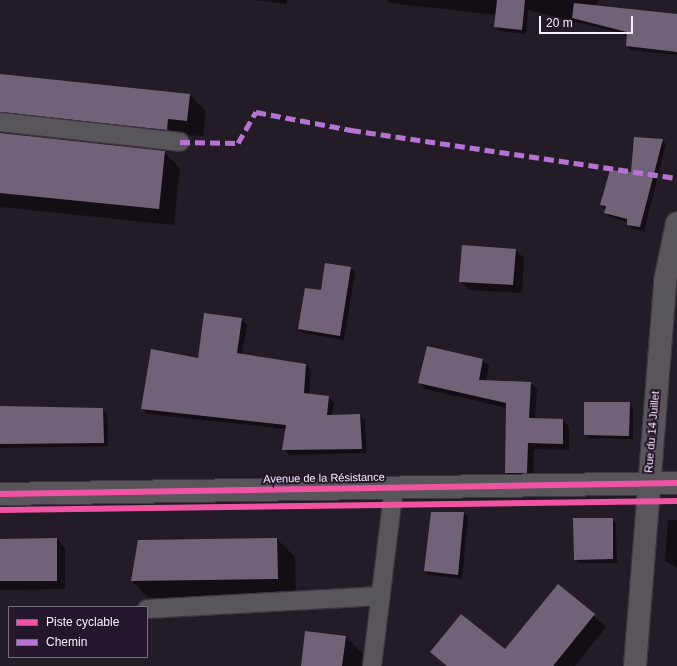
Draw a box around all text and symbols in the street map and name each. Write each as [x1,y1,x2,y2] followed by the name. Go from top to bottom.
[541,8,635,34] scale bar
[546,16,573,30] text: 20 m
[642,391,662,473] street label: Rue du 14 Juillet
[263,470,385,486] street label: Avenue de la Résistance
[8,606,148,658] legend
[46,615,119,629] text: Piste cyclable
[46,635,87,649] text: Chemin

